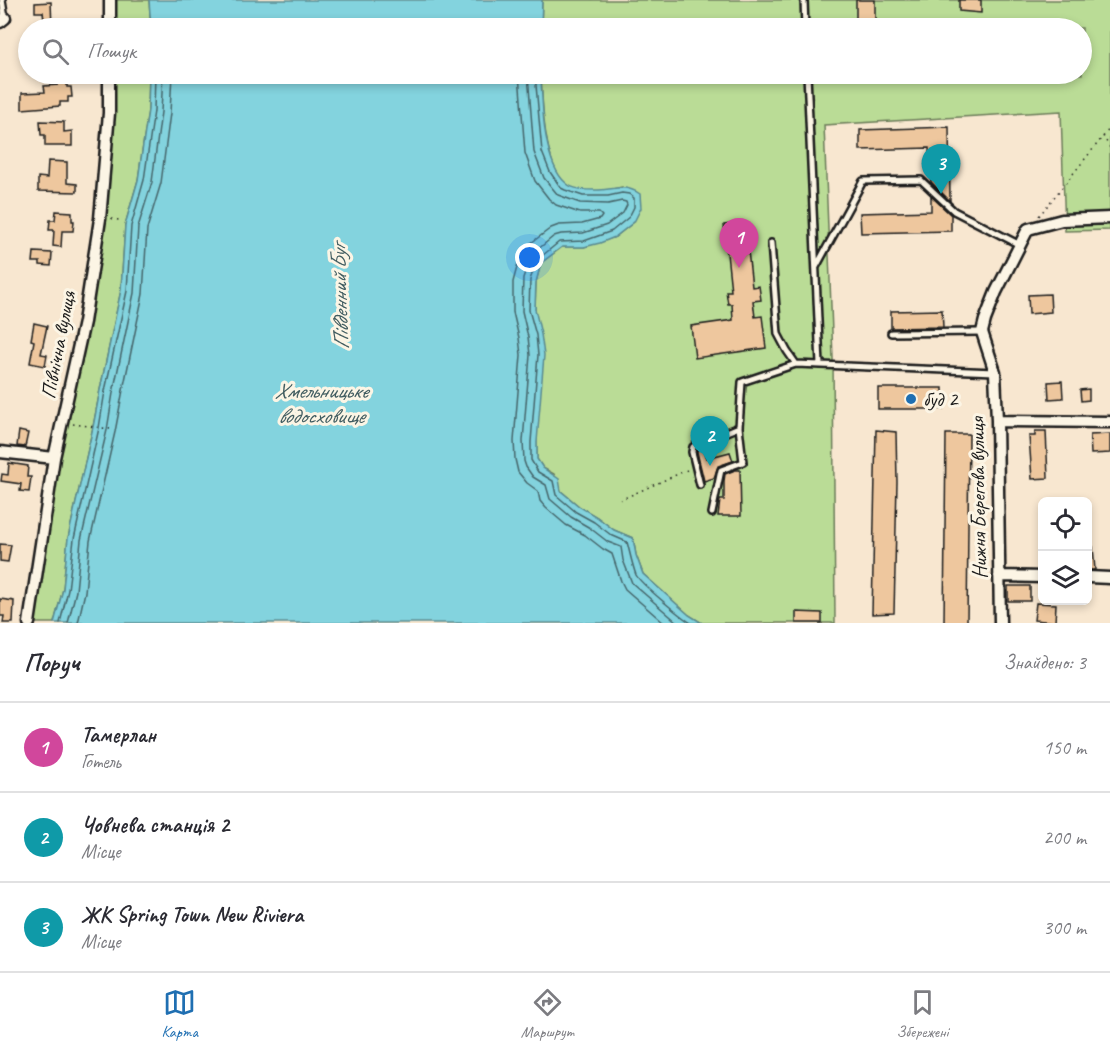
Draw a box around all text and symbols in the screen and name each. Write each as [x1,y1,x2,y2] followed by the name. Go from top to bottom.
[18,18,1092,84] search box
[39,35,72,68] icon: search
[87,37,136,65] text: Пошук
[922,144,960,194] pin: 3
[720,218,758,268] pin: 1
[324,239,356,350] water label: Південний Буг
[515,243,544,272] your location
[35,288,81,401] street label: Північна вулиця
[275,377,370,430] water label: Хмельницьке водосховище
[923,386,959,412] place label: буд 2
[904,392,918,406] marker: буд 2
[964,415,992,579] street label: Нижня Берегова вулиця
[690,416,730,466] pin: 2
[1038,497,1092,605] map controls
[1038,497,1092,551] button: locate
[1038,551,1092,605] button: layers
[24,646,80,679] text: Поруч
[1004,650,1086,675] text: Знайдено: 3
[81,721,156,749] text: Тамерлан
[39,735,48,760] text: 1
[1043,735,1086,760] text: 150 m
[81,749,121,774] text: Готель
[81,811,229,839] text: Човнева станція 2
[39,825,48,850] text: 2
[1043,825,1086,850] text: 200 m
[81,839,121,864] text: Місце
[81,901,303,929] text: ЖК Spring Town New Riviera
[39,915,48,940] text: 3
[1043,915,1086,940] text: 300 m
[81,929,121,954] text: Місце
[161,986,198,1042] tab: Карта
[521,986,574,1042] tab: Маршрут
[896,986,949,1042] tab: Збережені

